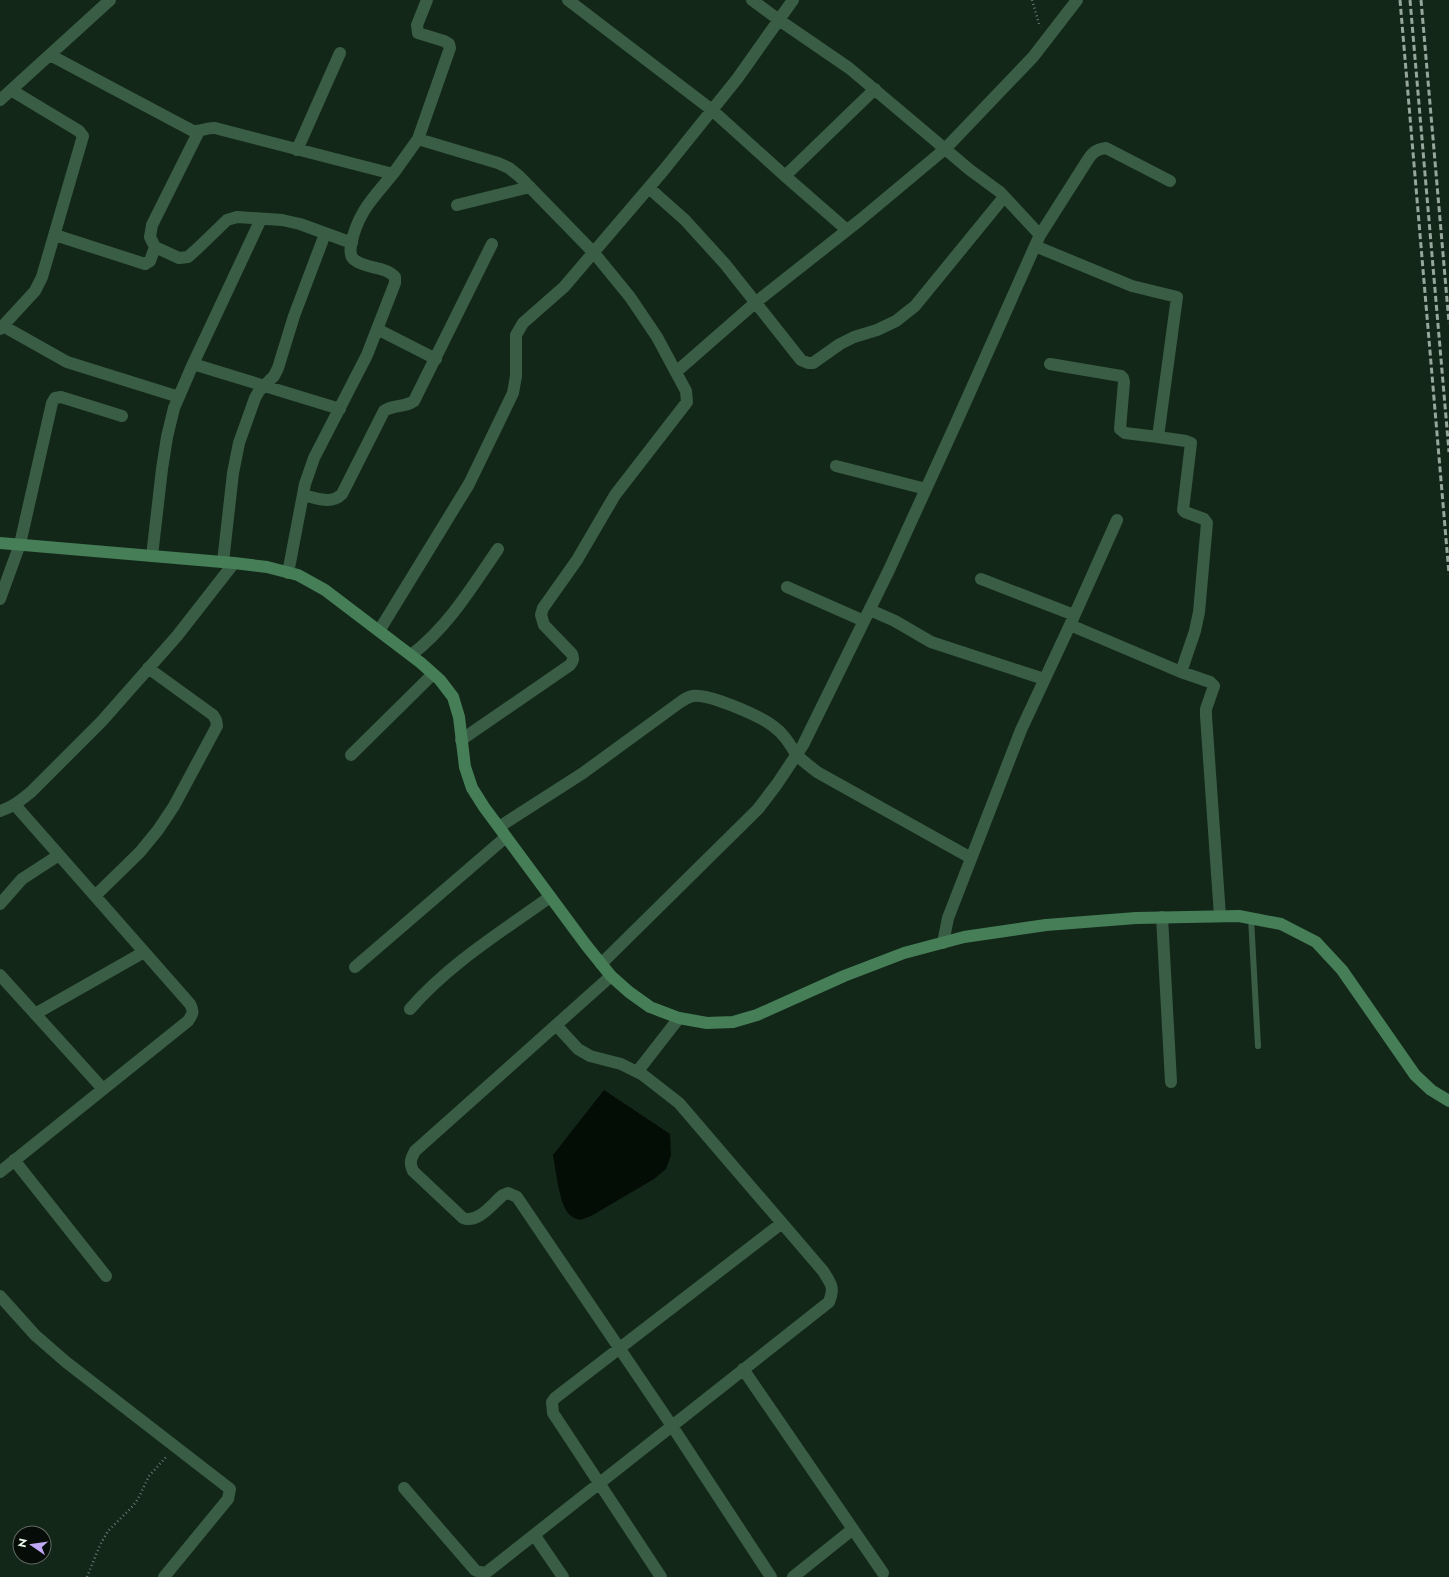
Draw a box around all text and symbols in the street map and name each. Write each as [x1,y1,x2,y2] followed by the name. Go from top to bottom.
[12,1525,52,1565] north arrow
[13,1537,31,1549] text: N

